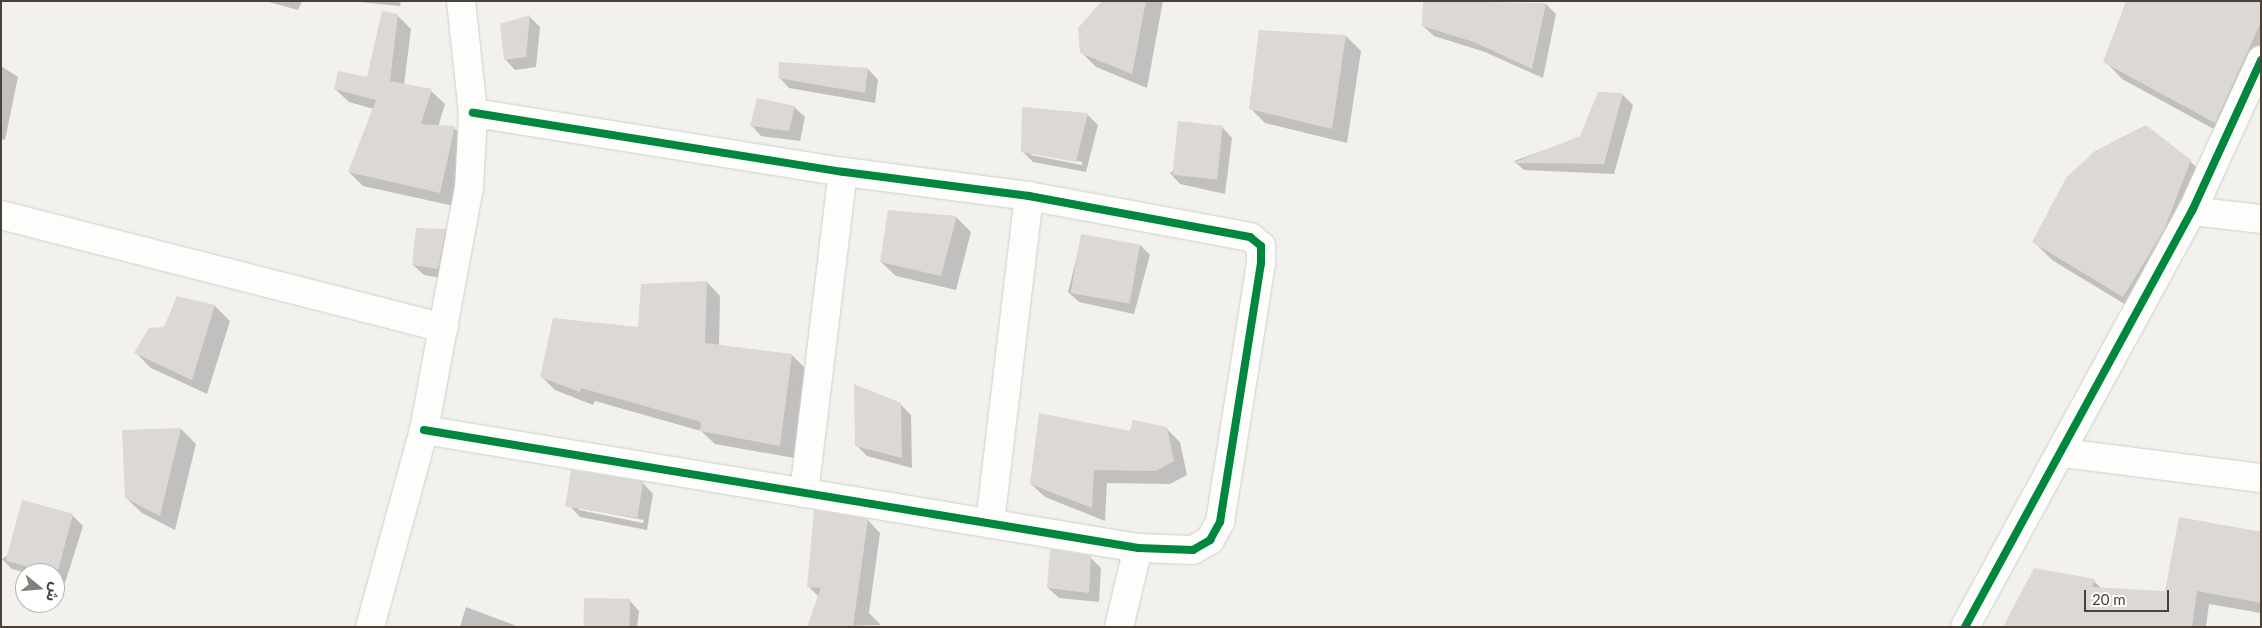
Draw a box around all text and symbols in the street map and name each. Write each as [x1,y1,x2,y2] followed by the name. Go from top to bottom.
[15,563,65,613] north arrow
[2087,580,2172,612] scale bar
[43,581,65,604] text: ش
[2092,590,2126,608] text: 20 m

